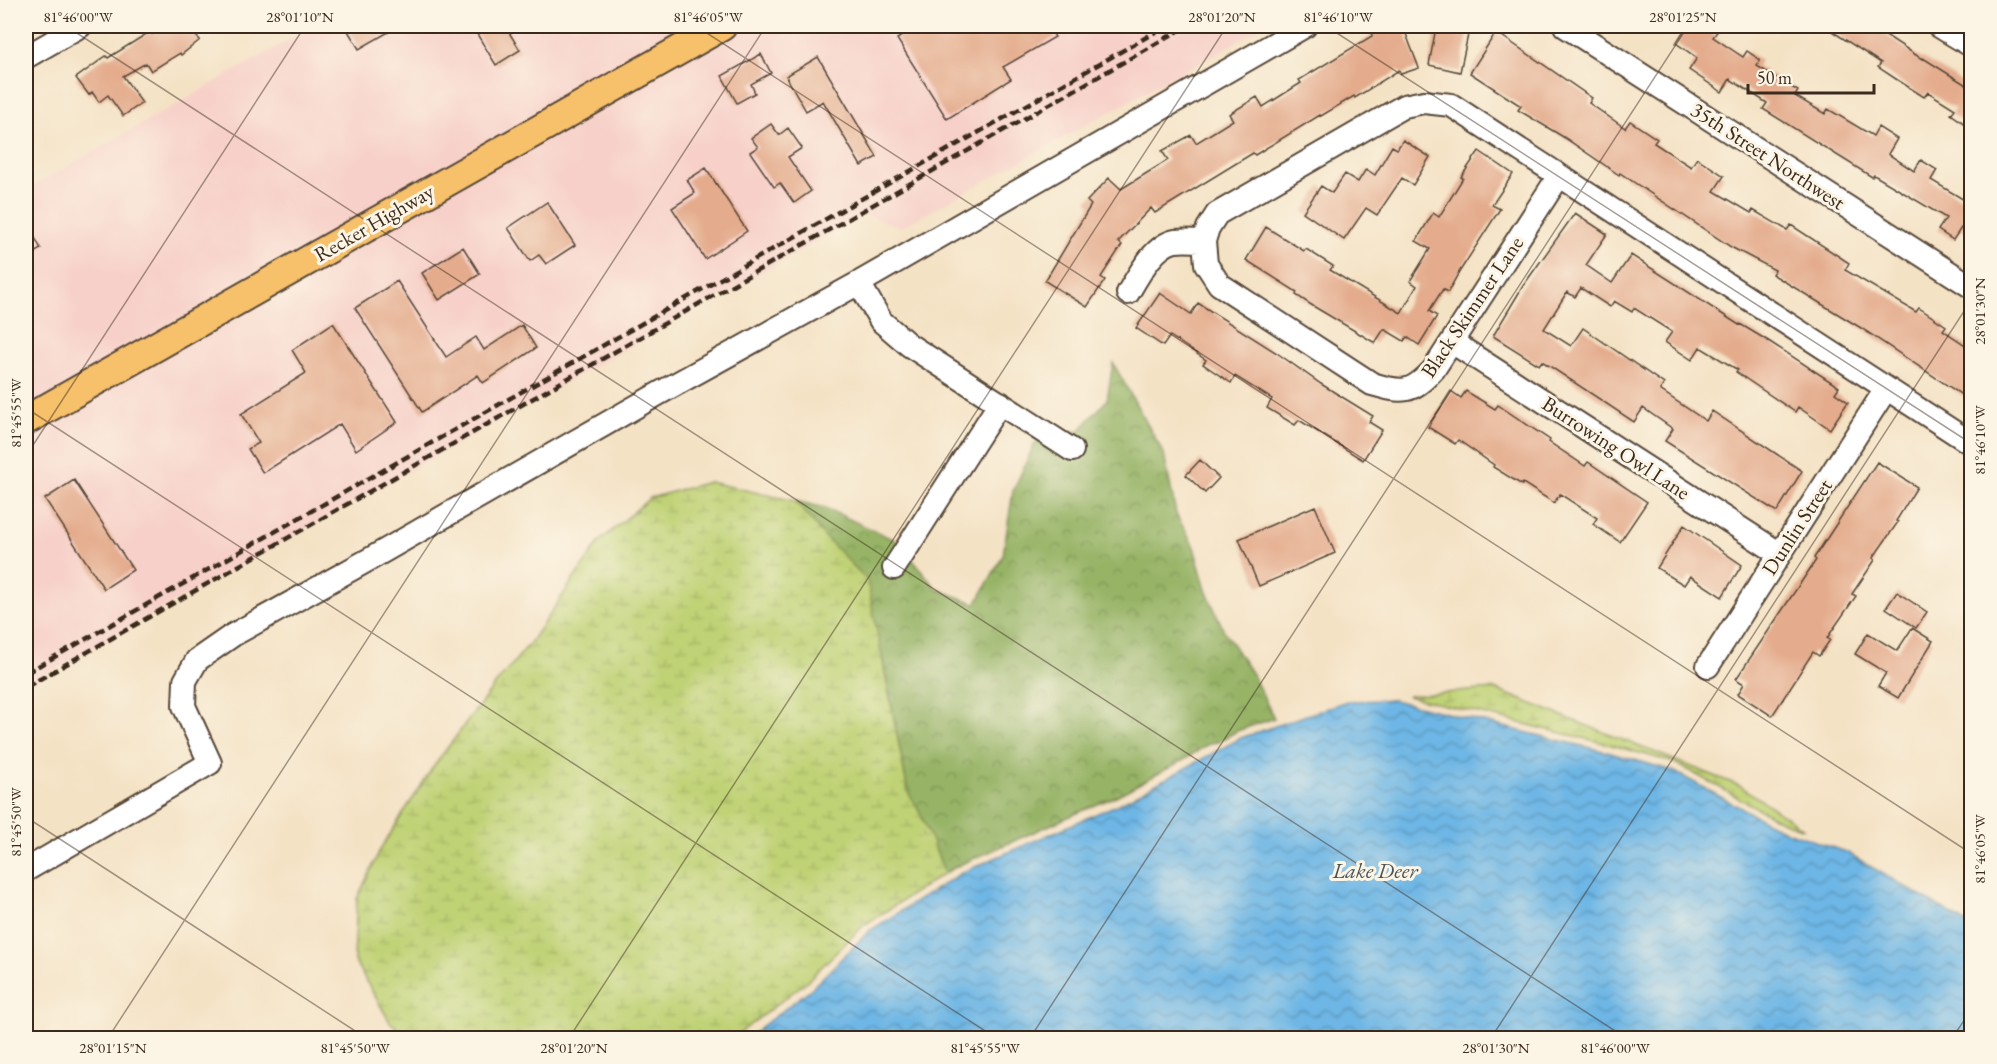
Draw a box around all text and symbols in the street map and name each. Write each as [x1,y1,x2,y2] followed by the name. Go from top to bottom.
[43,7,113,26] text: 81°46'00"W
[266,7,334,26] text: 28°01'10"N
[673,7,743,26] text: 81°46'05"W
[1188,7,1256,26] text: 28°01'20"N
[1303,7,1373,26] text: 81°46'10"W
[1649,7,1717,26] text: 28°01'25"N
[1748,57,1874,95] scale bar
[1757,66,1792,89] text: 50 m
[1686,96,1851,216] street label: 35th Street Northwest
[309,177,439,268] street label: Recker Highway
[1414,231,1529,383] street label: Black Skimmer Lane
[1970,277,1989,345] text: 28°01'30"N
[6,378,25,448] text: 81°45'55"W
[1537,390,1695,505] street label: Burrowing Owl Lane
[1970,405,1989,475] text: 81°46'10"W
[1755,473,1838,580] street label: Dunlin Street
[6,787,25,857] text: 81°45'50"W
[1970,814,1989,884] text: 81°46'05"W
[1332,856,1419,885] water label: Lake Deer
[79,1038,147,1057] text: 28°01'15"N
[320,1038,390,1057] text: 81°45'50"W
[540,1038,608,1057] text: 28°01'20"N
[950,1038,1020,1057] text: 81°45'55"W
[1462,1038,1530,1057] text: 28°01'30"N
[1580,1038,1650,1057] text: 81°46'00"W

